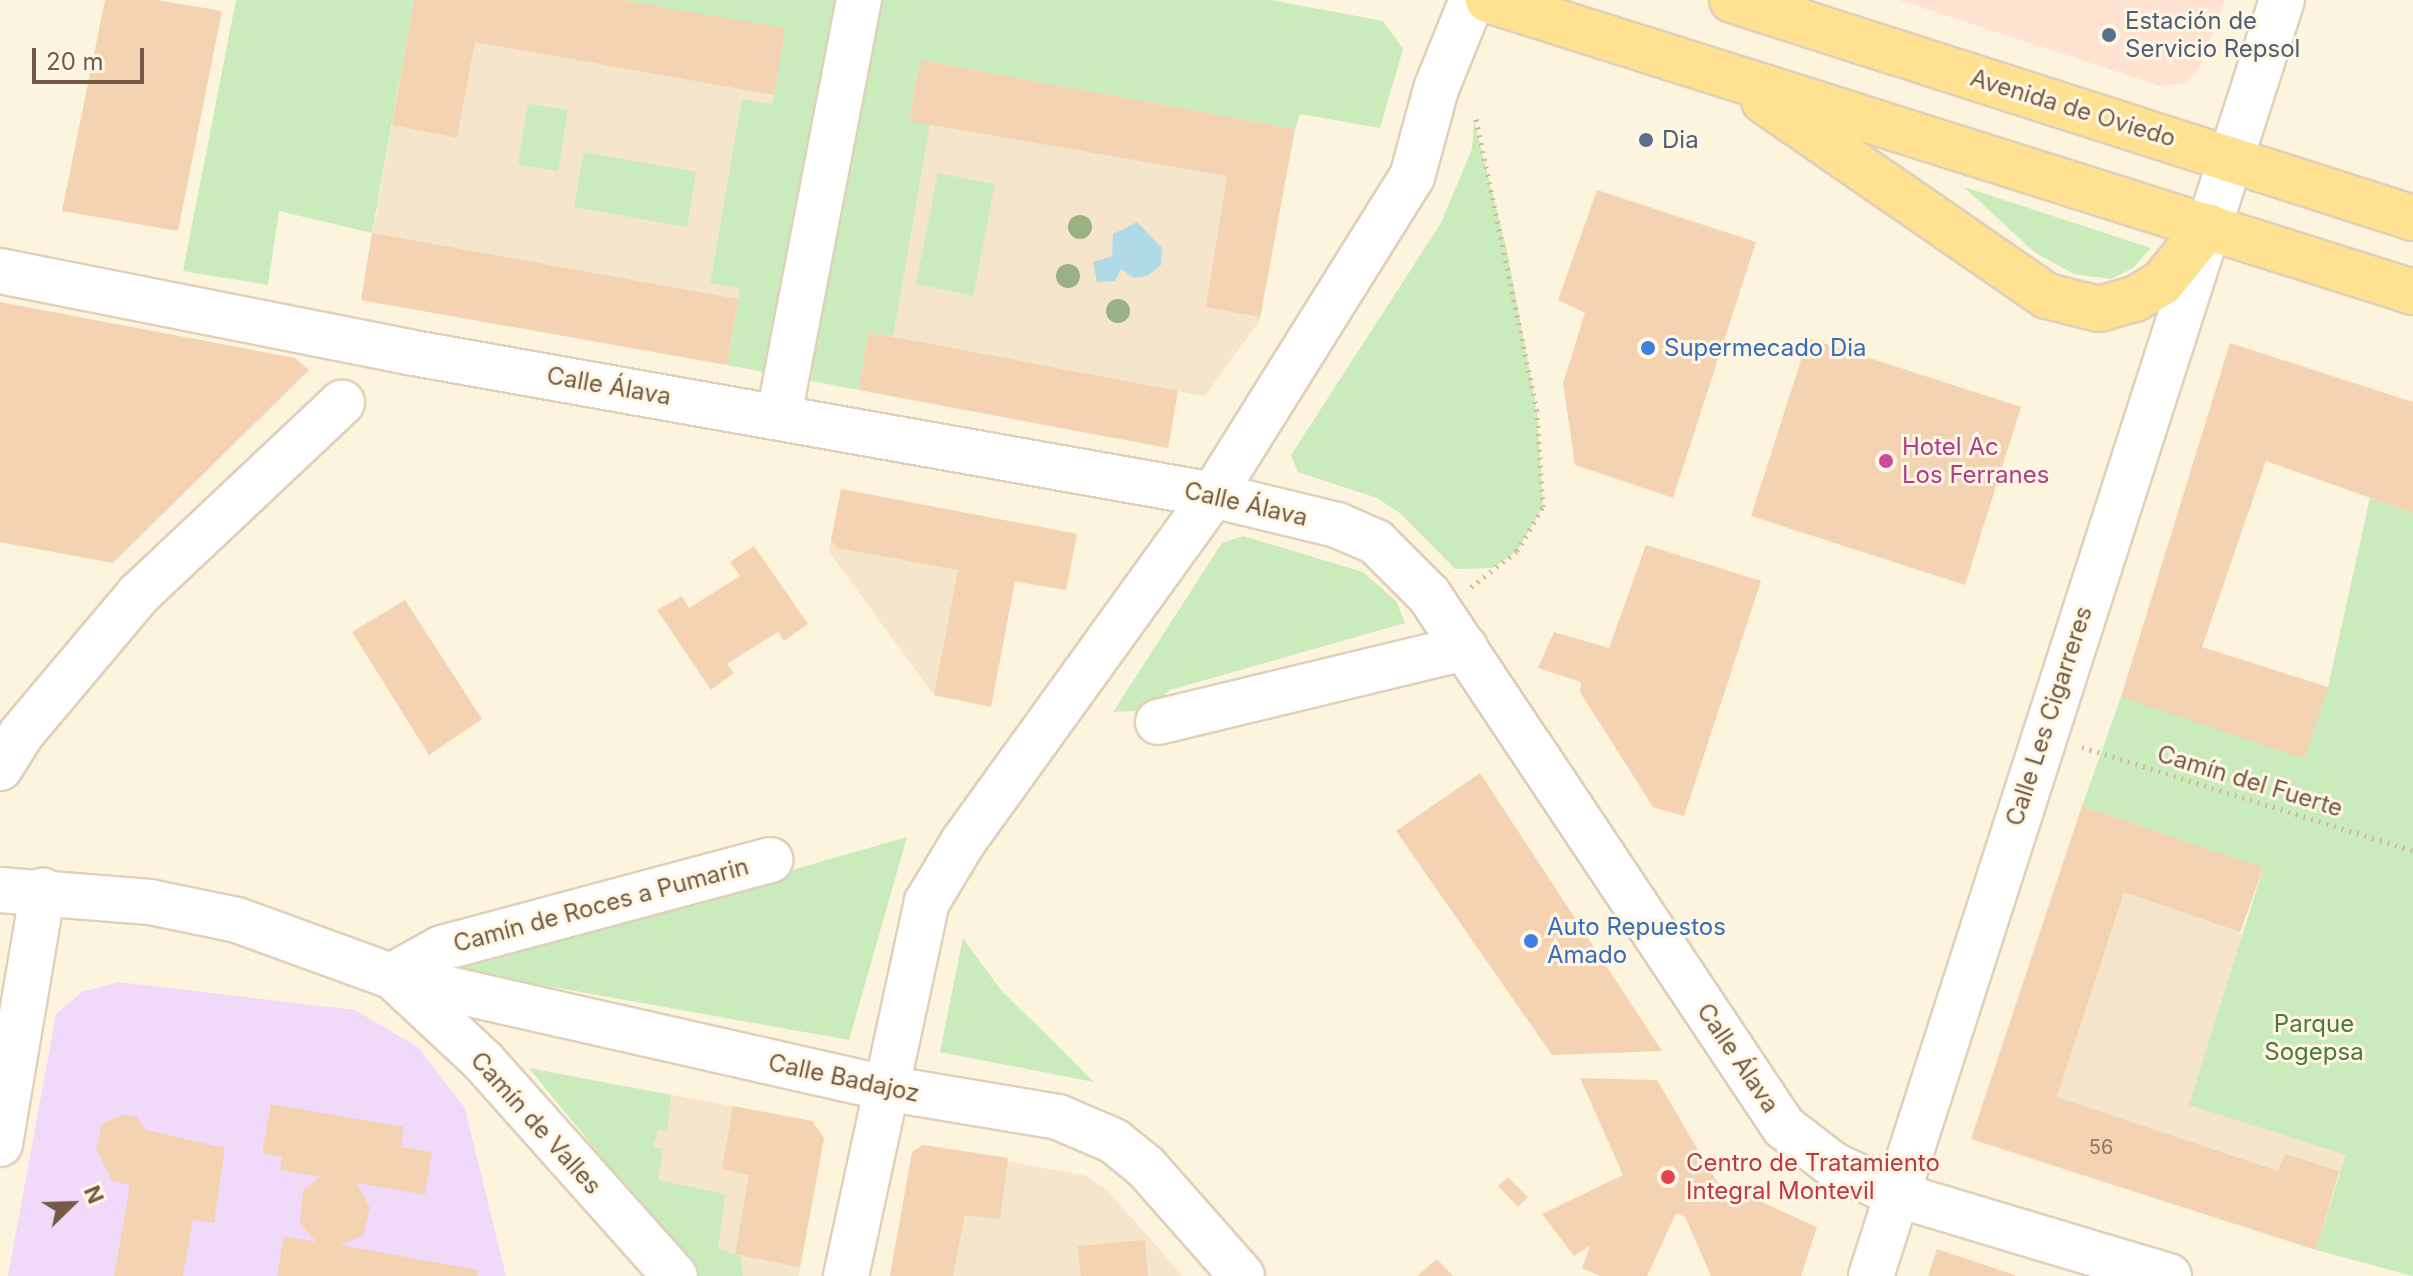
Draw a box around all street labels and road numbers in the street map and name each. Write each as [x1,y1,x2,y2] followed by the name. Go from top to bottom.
[1967,63,2179,153] street label: Avenida de Oviedo
[545,361,673,411] street label: Calle Álava
[1182,476,1310,532] street label: Calle Álava
[2000,603,2098,829] street label: Calle Les Cigarreres
[2154,739,2346,823] street label: Camín del Fuerte
[450,852,752,958] street label: Camín de Roces a Pumarin
[1691,998,1785,1118] street label: Calle Álava
[465,1046,607,1200] street label: Camín de Valles
[766,1048,922,1108] street label: Calle Badajoz

